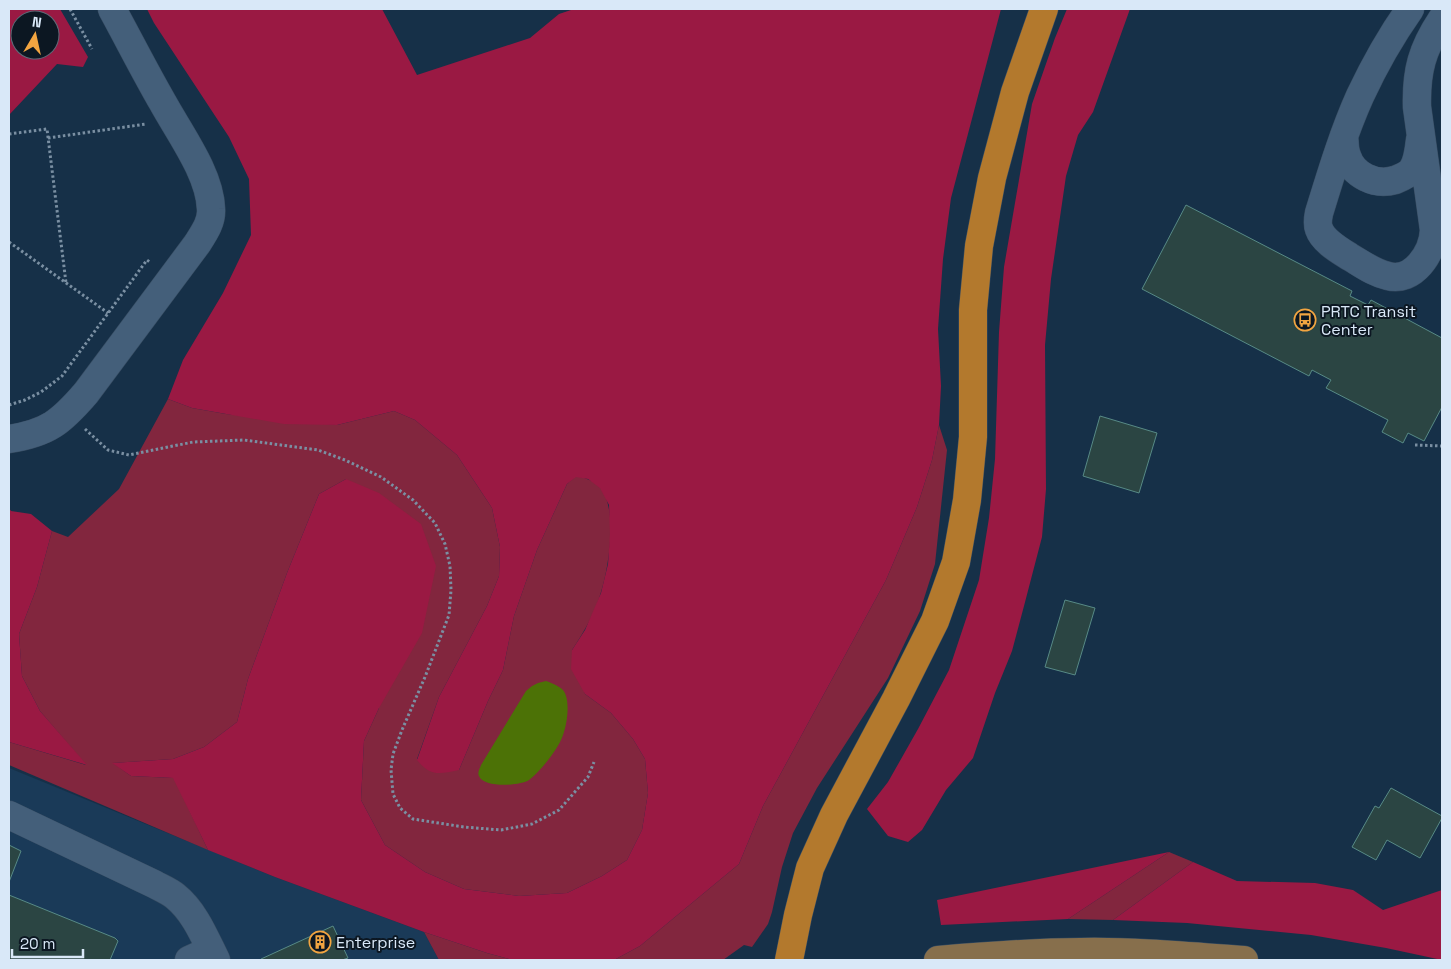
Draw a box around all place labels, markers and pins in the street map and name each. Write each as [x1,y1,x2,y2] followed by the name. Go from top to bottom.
[1321,301,1416,340] place label: PRTC Transit Center
[1293,308,1317,332] bus stop icon: PRTC Transit Center
[308,930,332,954] building icon: Enterprise
[336,932,415,953] place label: Enterprise

